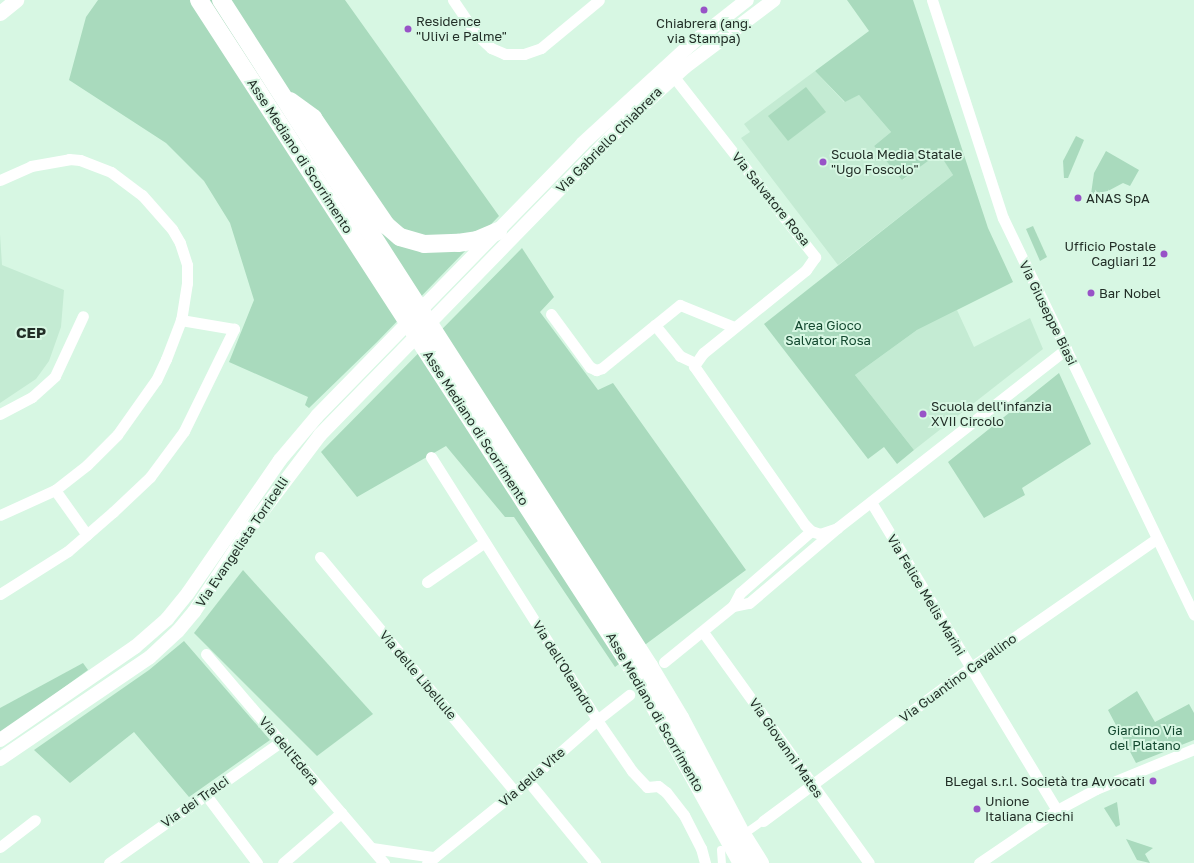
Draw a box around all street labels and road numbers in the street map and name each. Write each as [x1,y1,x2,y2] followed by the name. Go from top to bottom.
[244,76,356,236] street label: Asse Mediano di Scorrimento
[553,84,665,196] street label: Via Gabriello Chiabrera
[728,149,814,249] street label: Via Salvatore Rosa
[1016,258,1080,368] street label: Via Giuseppe Biasi
[420,348,532,508] street label: Asse Mediano di Scorrimento
[193,474,291,610] street label: Via Evangelista Torricelli
[884,532,968,658] street label: Via Felice Melis Marini
[529,618,599,716] street label: Via dell'Oleandro
[376,627,460,723] street label: Via delle Libellule
[603,630,707,794] street label: Asse Mediano di Scorrimento
[897,630,1019,726] street label: Via Guantino Cavallino
[746,695,826,801] street label: Via Giovanni Mates
[256,714,322,788] street label: Via dell'Edera
[496,744,568,810] street label: Via della Vite
[158,773,232,831] street label: Via dei Tralci

